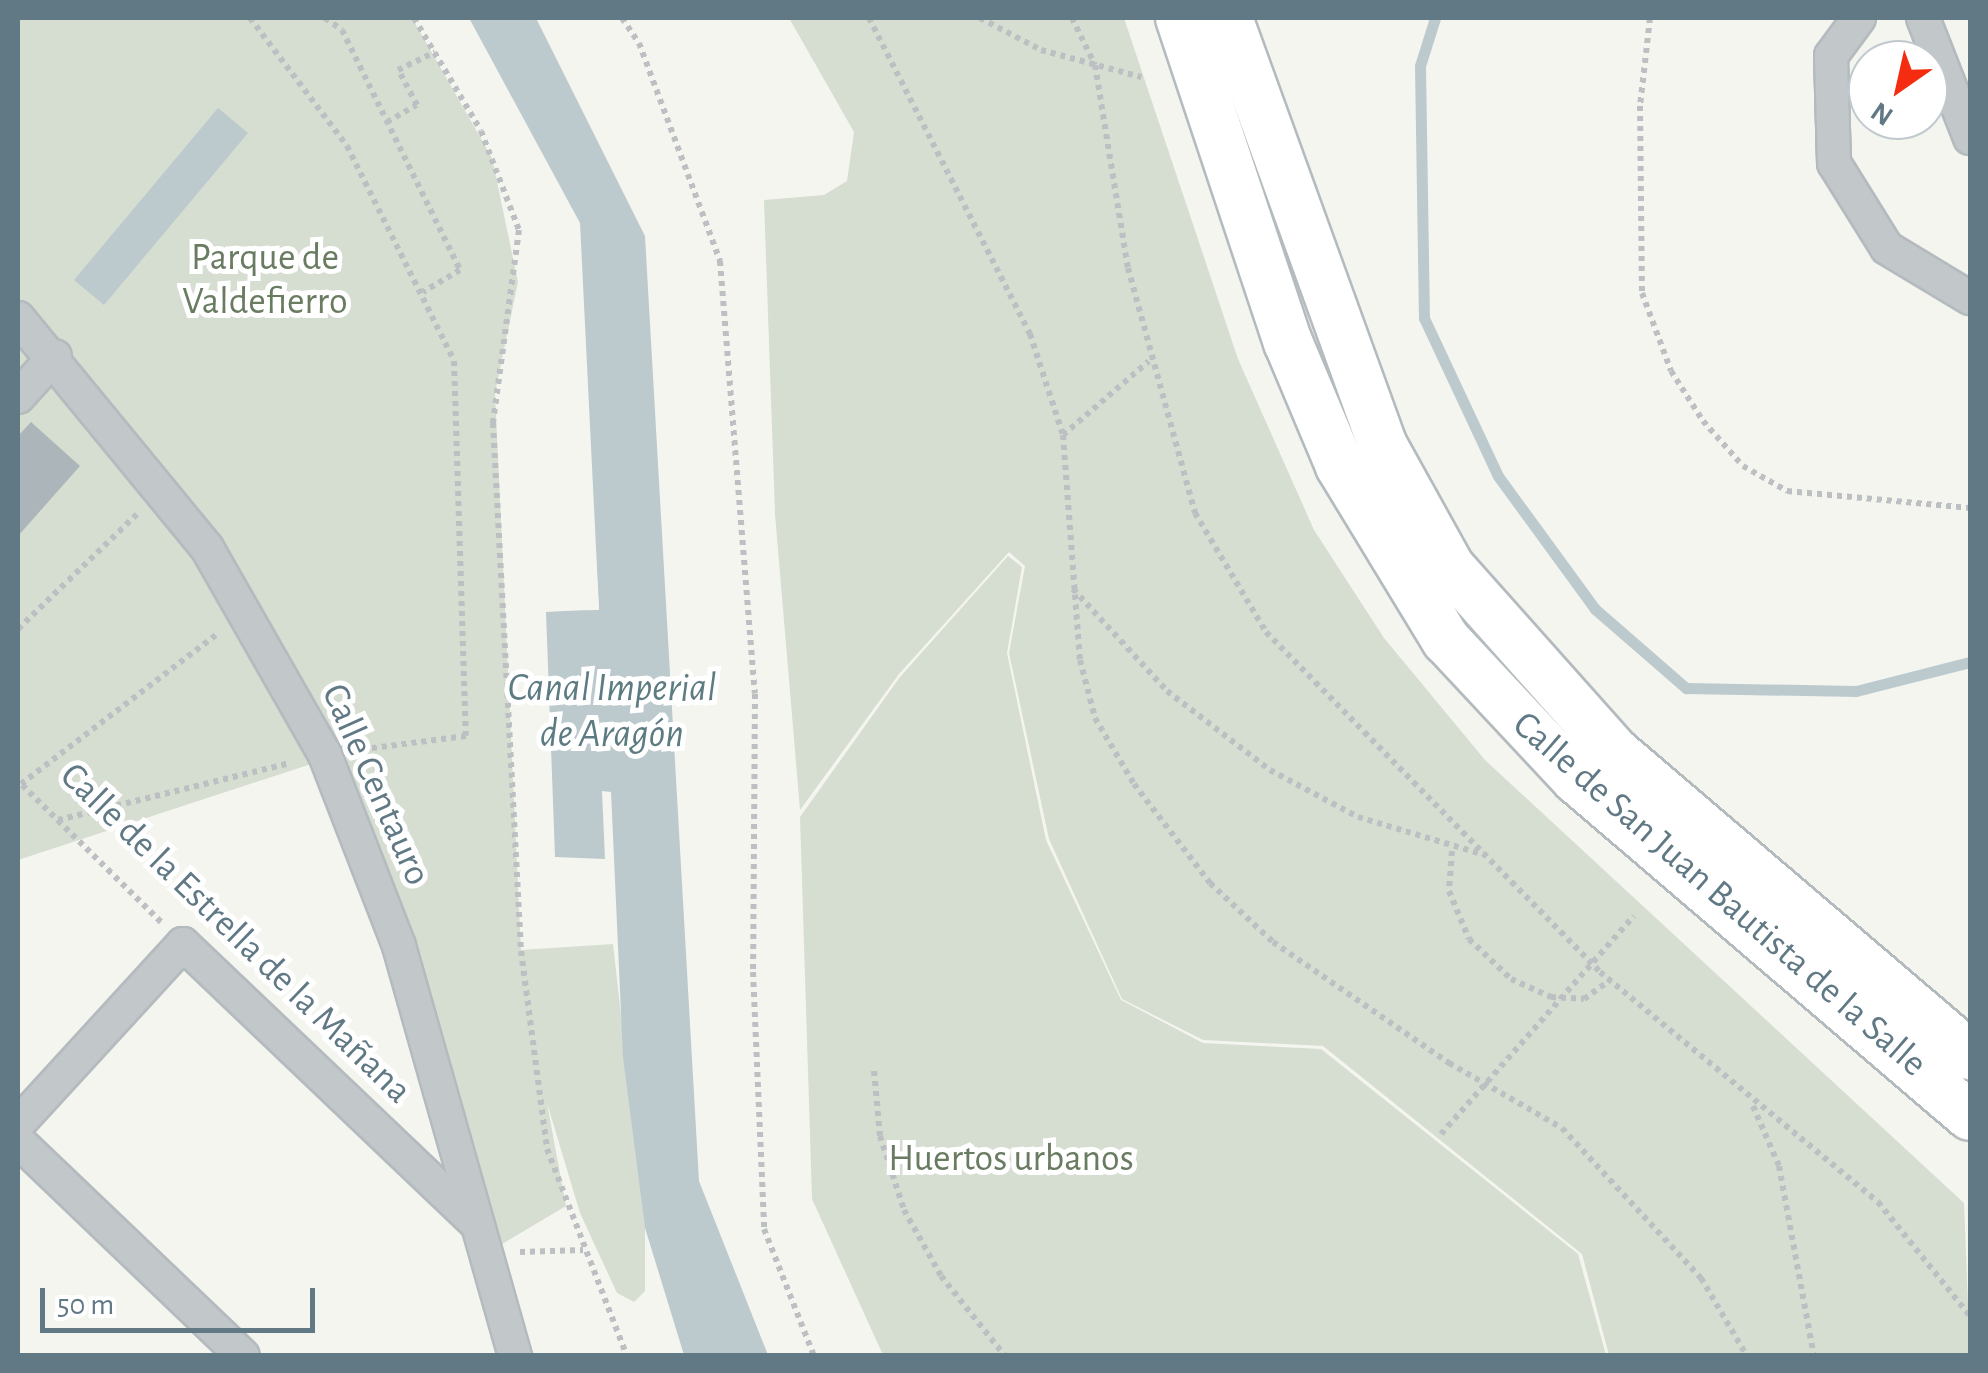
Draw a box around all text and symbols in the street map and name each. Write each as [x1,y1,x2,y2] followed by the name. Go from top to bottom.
[1848,40,1948,140] north arrow
[1866,96,1898,130] text: N
[182,236,348,326] park label: Parque de Valdefierro
[507,664,717,758] water label: Canal Imperial de Aragón
[310,677,440,893] street label: Calle Centauro
[1503,703,1935,1087] street label: Calle de San Juan Bautista de la Salle
[50,754,420,1114] street label: Calle de la Estrella de la Mañana
[888,1137,1134,1183] park label: Huertos urbanos
[45,1268,320,1330] scale bar
[57,1290,114,1320] text: 50 m

